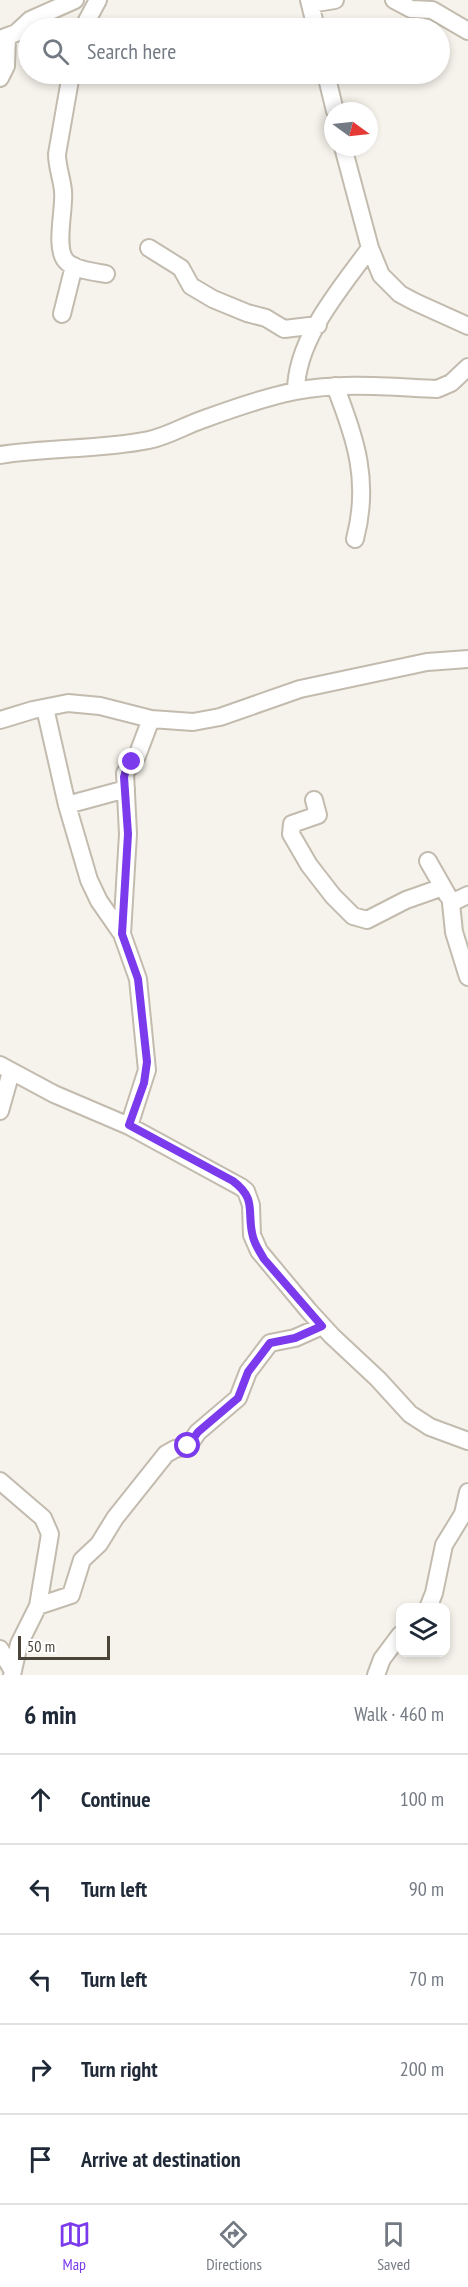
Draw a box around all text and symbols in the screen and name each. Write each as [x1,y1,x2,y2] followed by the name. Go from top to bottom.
[18,18,450,84] search box
[39,35,72,68] icon: search
[87,37,176,65] text: Search here
[324,102,378,156] north arrow
[118,748,144,774] route end
[174,1432,200,1458] route start
[396,1603,450,1657] map controls
[396,1603,450,1657] button: layers
[18,1633,110,1660] scale bar
[27,1636,55,1656] text: 50 m
[24,1698,77,1731] text: 6 min
[354,1701,444,1727] text: Walk · 460 m
[24,1783,57,1816] icon: ahead
[81,1785,151,1813] text: Continue
[400,1786,444,1812] text: 100 m
[24,1873,57,1906] icon: left
[81,1875,147,1903] text: Turn left
[409,1876,444,1902] text: 90 m
[24,1963,57,1996] icon: left
[81,1965,147,1993] text: Turn left
[409,1966,444,1992] text: 70 m
[24,2053,57,2086] icon: right
[81,2055,158,2083] text: Turn right
[400,2056,444,2082] text: 200 m
[24,2143,57,2176] icon: arrive
[81,2145,241,2173] text: Arrive at destination
[58,2218,91,2274] tab: Map
[206,2218,262,2274] tab: Directions
[377,2218,410,2274] tab: Saved

